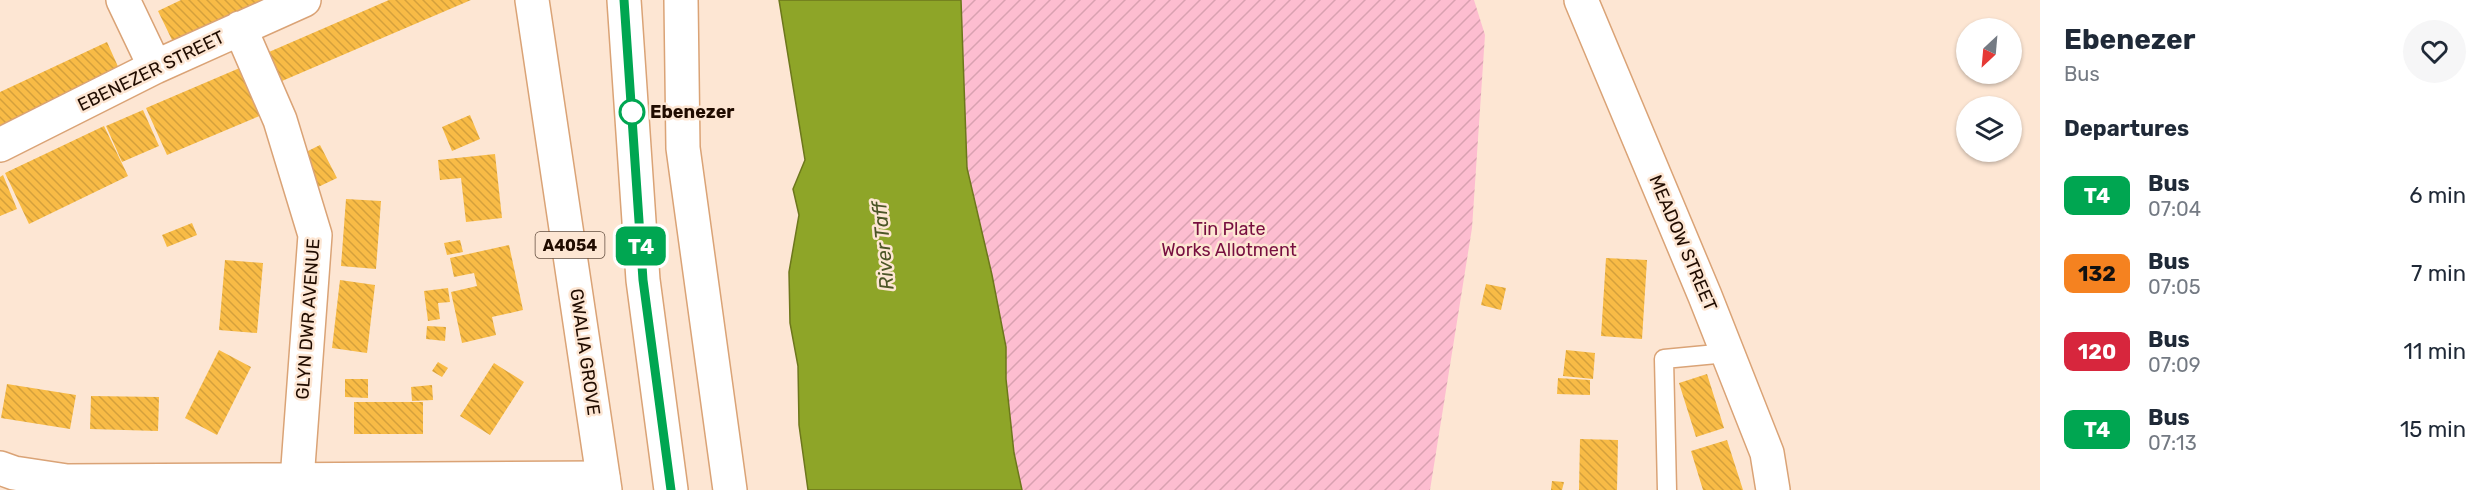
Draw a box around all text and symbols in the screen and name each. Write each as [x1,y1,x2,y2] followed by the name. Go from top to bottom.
[1956,18,2022,84] north arrow
[1956,18,2022,162] map controls
[2403,20,2466,83] button: heart
[2064,23,2195,56] text: Ebenezer
[74,26,228,116] street label: EBENEZER STREET
[2064,62,2100,86] text: Bus
[1956,96,2022,162] button: layers
[619,99,645,125] marker: Ebenezer
[650,101,735,123] place label: Ebenezer
[2064,115,2189,142] text: Departures
[2148,170,2190,197] text: Bus
[1644,172,1722,314] street label: MEADOW STREET
[2409,182,2466,209] text: 6 min
[2084,183,2110,208] text: T4
[2148,197,2201,221] text: 07:04
[867,199,899,291] water label: River Taff
[1161,218,1297,261] park label: Tin Plate Works Allotment
[614,226,668,266] line badge: T4
[536,232,604,258] road number: A4054
[628,234,654,259] text: T4
[291,238,325,400] street label: GLYN DWR AVENUE
[2148,248,2190,275] text: Bus
[2411,260,2466,287] text: 7 min
[2078,261,2116,286] text: 132
[2148,275,2201,299] text: 07:05
[565,287,605,417] street label: GWALIA GROVE
[2148,326,2190,353] text: Bus
[2404,338,2466,365] text: 11 min
[2078,339,2116,364] text: 120
[2148,353,2201,377] text: 07:09
[2148,404,2190,431] text: Bus
[2400,416,2466,443] text: 15 min
[2084,417,2110,442] text: T4
[2148,431,2197,455] text: 07:13

